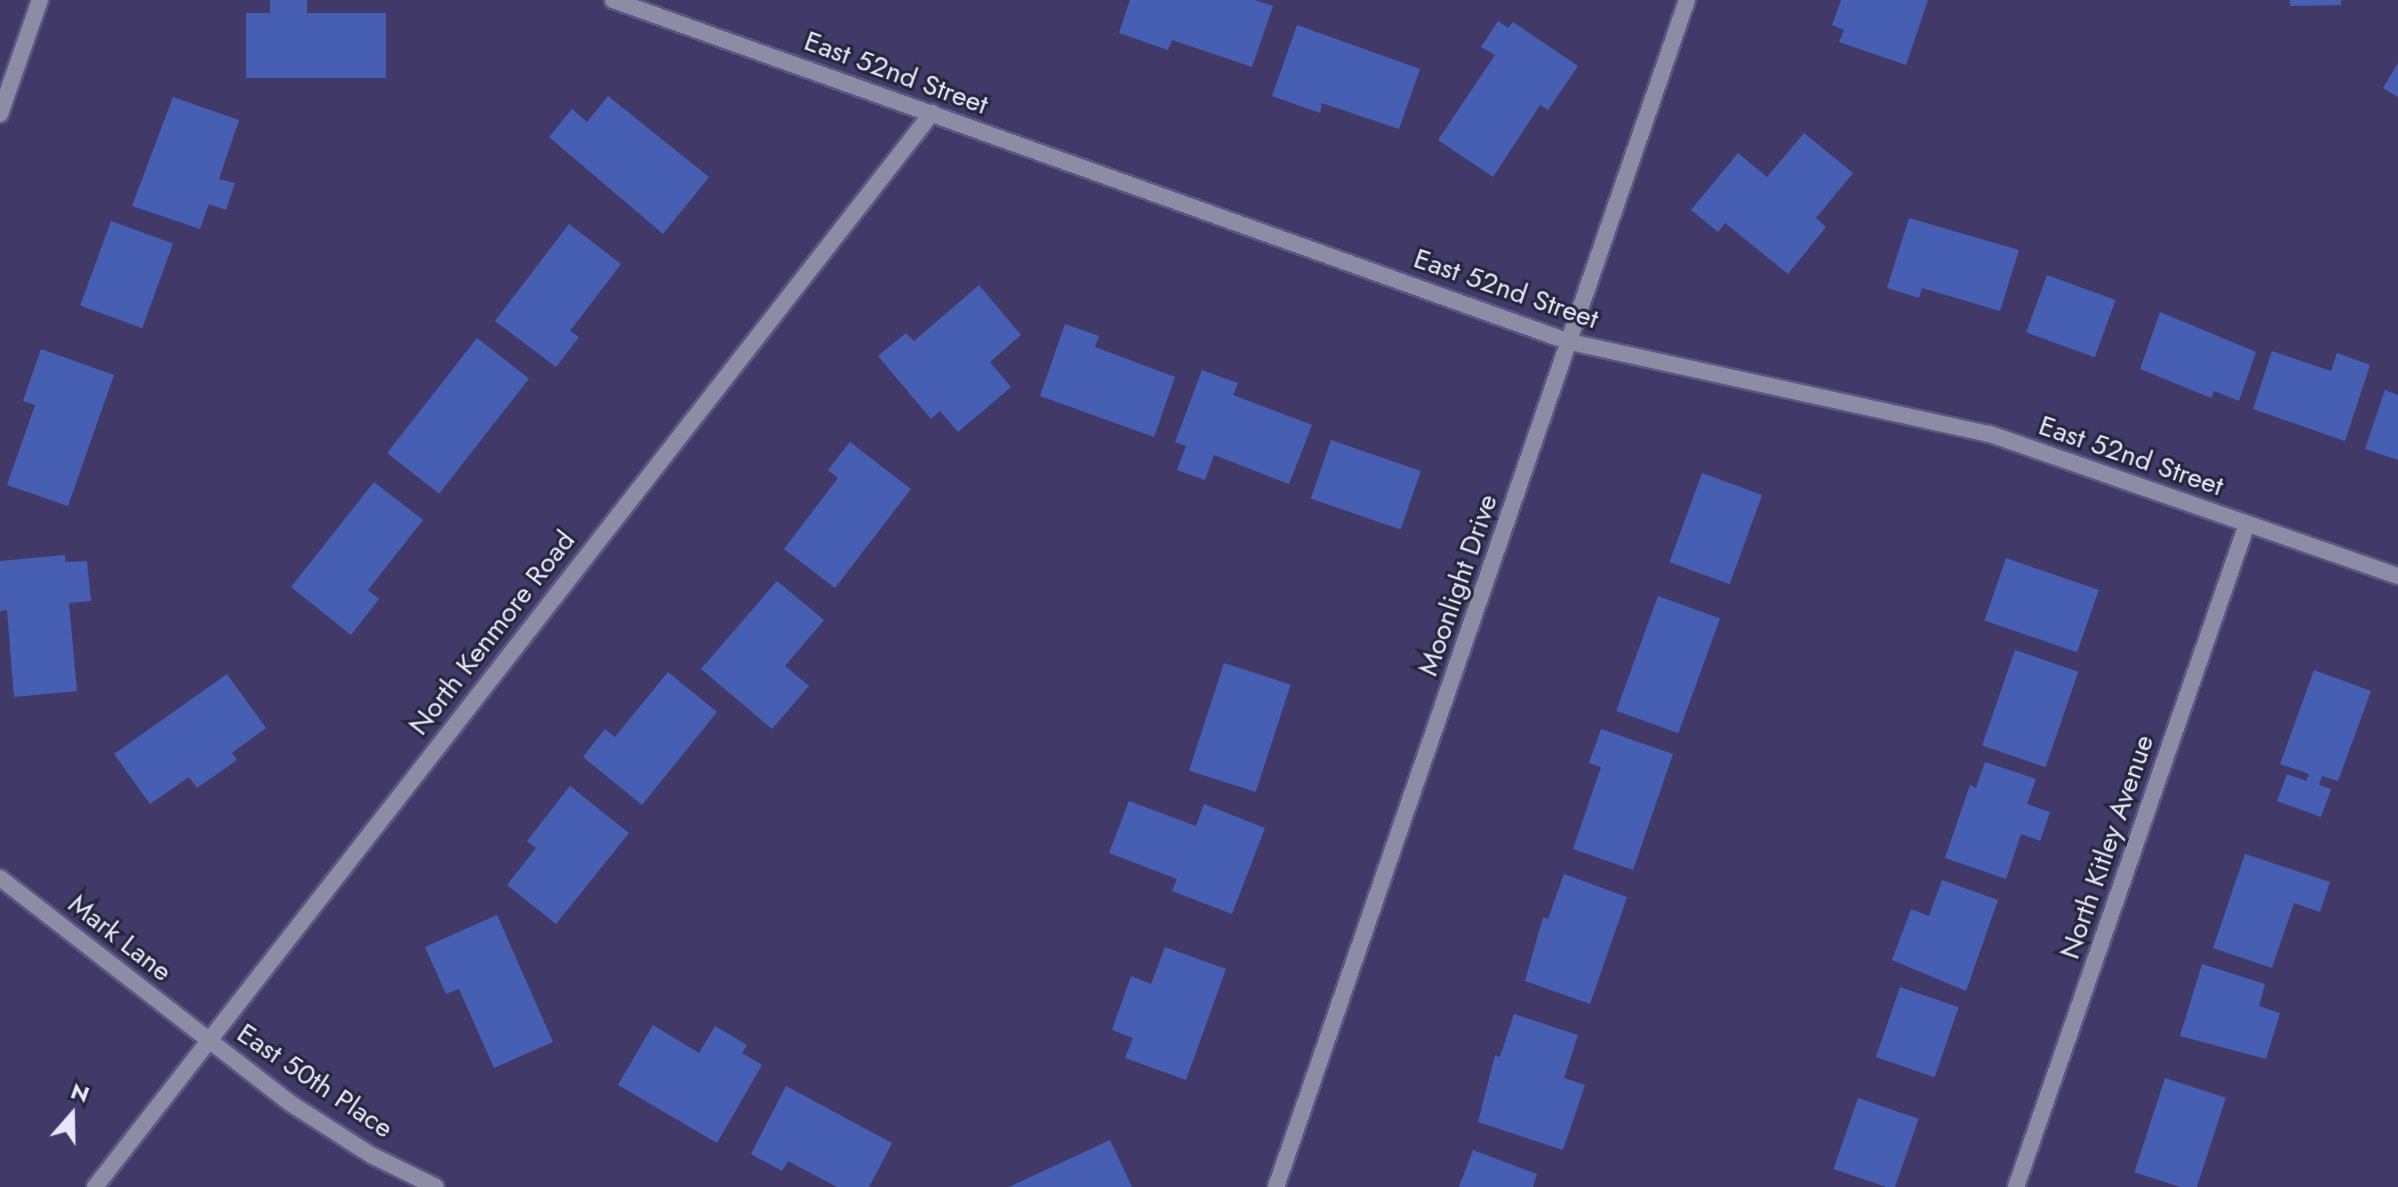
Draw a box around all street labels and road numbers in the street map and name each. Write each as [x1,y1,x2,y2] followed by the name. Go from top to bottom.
[800,24,992,122] street label: East 52nd Street
[1409,242,1603,336] street label: East 52nd Street
[2034,409,2228,503] street label: East 52nd Street
[1411,490,1505,680] street label: Moonlight Drive
[402,524,582,742] street label: North Kenmore Road
[2053,731,2161,963] street label: North Kitley Avenue
[62,887,178,989] street label: Mark Lane
[231,1017,399,1145] street label: East 50th Place

